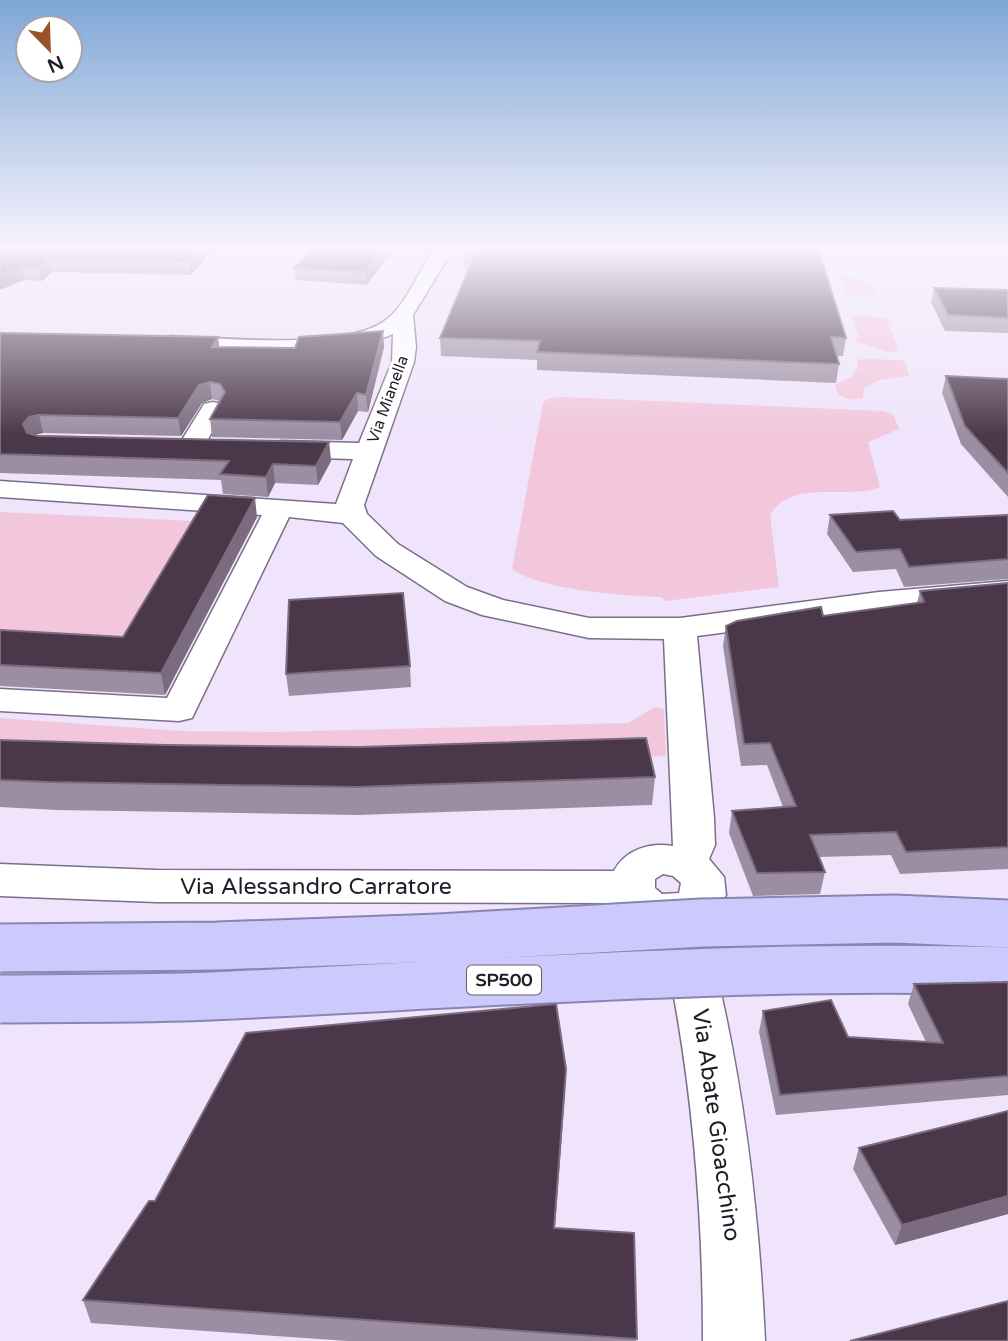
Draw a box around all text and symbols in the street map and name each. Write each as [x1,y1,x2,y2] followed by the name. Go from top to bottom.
[14,14,84,84] north arrow
[44,51,67,77] text: N
[363,353,413,446] street label: Via Mianella
[180,873,452,901] street label: Via Alessandro Carratore
[467,965,541,995] road number: SP500
[686,1007,746,1243] street label: Via Abate Gioacchino

